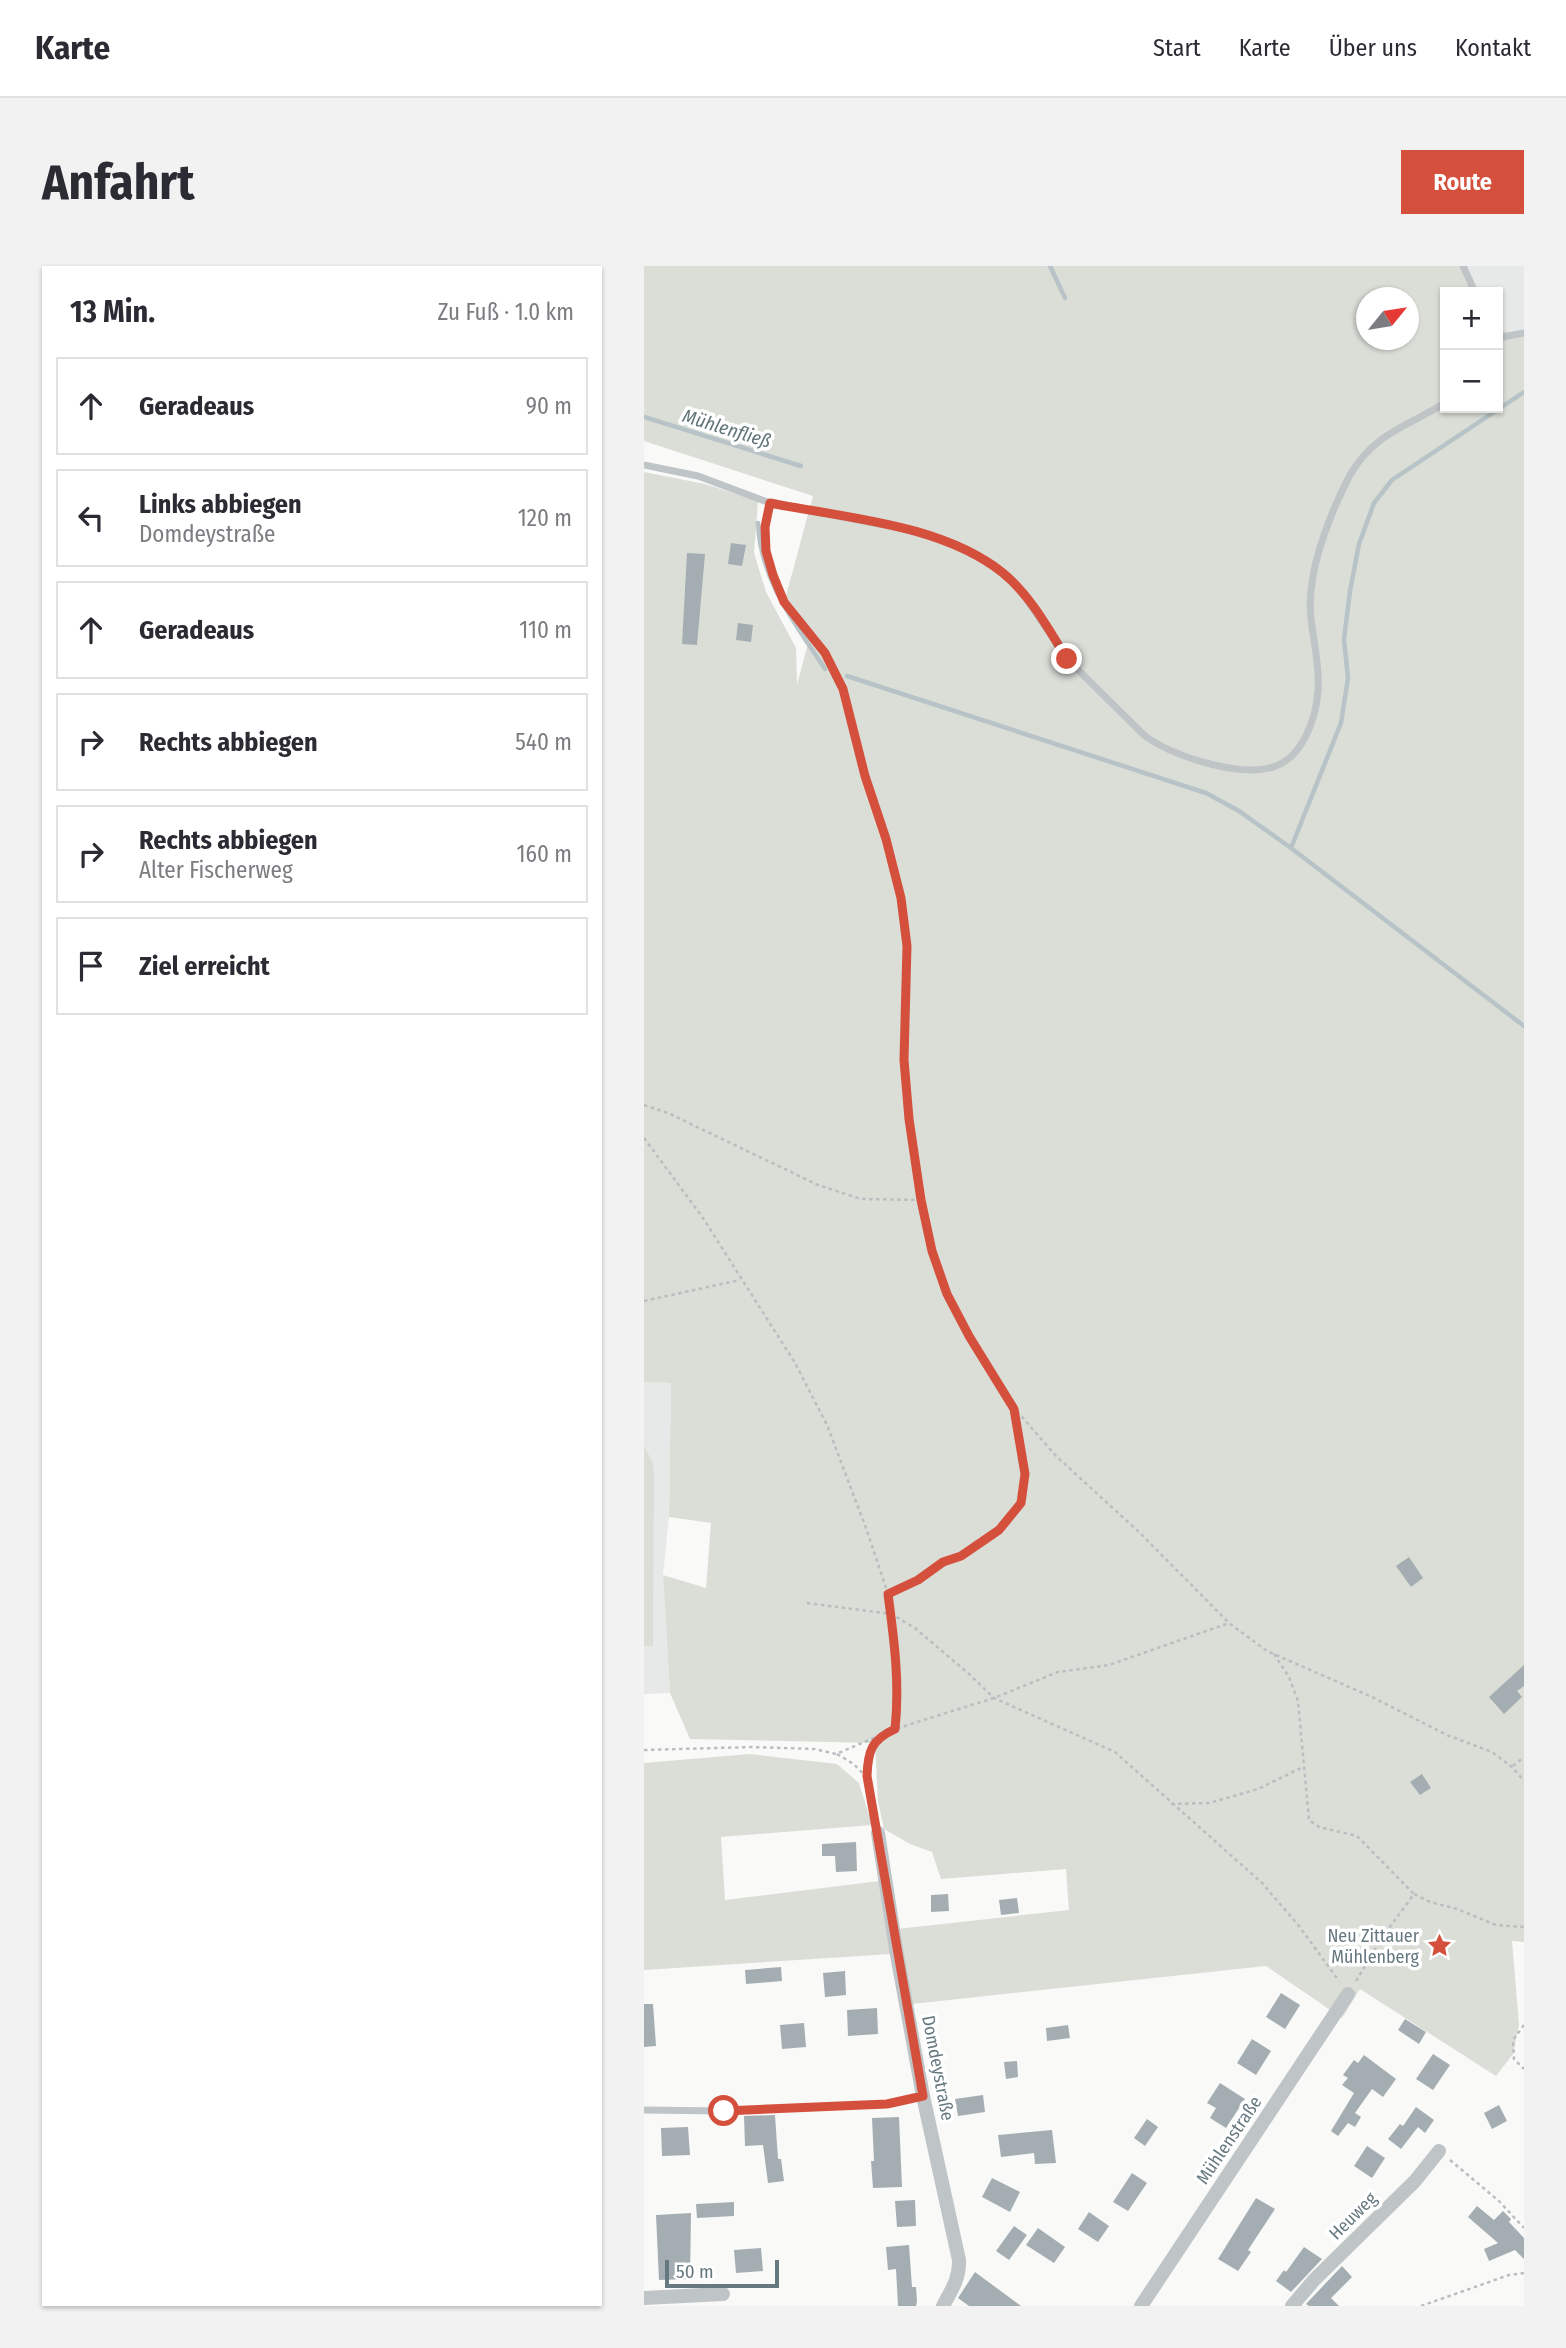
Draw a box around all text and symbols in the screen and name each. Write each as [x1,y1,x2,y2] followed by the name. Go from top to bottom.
[35,28,110,68] text: Karte
[1153,34,1201,62] text: Start
[1239,34,1291,62] text: Karte
[1329,34,1417,62] text: Über uns
[1455,34,1531,62] text: Kontakt
[1401,150,1524,214] button: Route
[42,153,195,212] text: Anfahrt
[1356,287,1419,350] north arrow
[1440,287,1503,413] map controls
[1440,287,1503,350] button: +
[70,294,155,330] text: 13 Min.
[438,298,574,326] text: Zu Fuß · 1.0 km
[1440,350,1503,413] button: −
[72,387,110,425] icon: ahead
[139,391,254,422] text: Geradeaus
[526,392,572,420] text: 90 m
[680,404,774,453] water label: Mühlenfließ
[139,489,302,520] text: Links abbiegen
[72,499,110,537] icon: left
[518,504,572,532] text: 120 m
[139,520,275,548] text: Domdeystraße
[72,611,110,649] icon: ahead
[139,615,254,646] text: Geradeaus
[519,616,572,644] text: 110 m
[1051,643,1082,674] route end
[72,723,110,761] icon: right
[139,727,318,758] text: Rechts abbiegen
[515,728,572,756] text: 540 m
[139,825,318,856] text: Rechts abbiegen
[72,835,110,873] icon: right
[517,840,572,868] text: 160 m
[139,856,293,884] text: Alter Fischerweg
[72,947,110,985] icon: arrive
[139,951,270,982] text: Ziel erreicht
[1327,1925,1420,1968] place label: Neu Zittauer Mühlenberg
[1425,1932,1453,1960] place icon: Neu Zittauer Mühlenberg
[917,2013,959,2123] street label: Domdeystraße
[1192,2092,1267,2188] street label: Mühlenstraße
[708,2095,739,2126] route start
[1325,2187,1382,2244] street label: Heuweg
[665,2257,779,2289] scale bar
[676,2260,714,2283] text: 50 m

